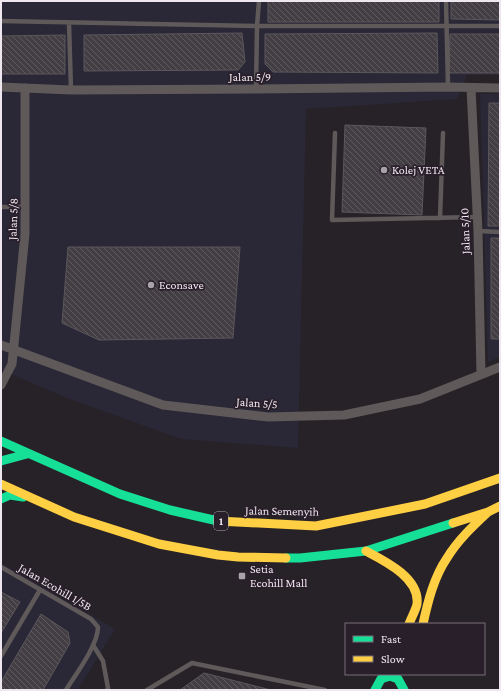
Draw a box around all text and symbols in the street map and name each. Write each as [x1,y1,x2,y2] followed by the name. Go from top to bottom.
[228,70,271,84] street label: Jalan 5/9
[392,163,445,177] place label: Kolej VETA
[379,165,389,175] marker: Kolej VETA
[5,198,21,241] street label: Jalan 5/8
[457,207,473,255] street label: Jalan 5/10
[159,278,204,292] place label: Econsave
[146,280,156,290] marker: Econsave
[235,394,278,411] street label: Jalan 5/5
[244,503,320,519] street label: Jalan Semenyih
[214,512,228,530] road number: 1
[15,560,94,614] street label: Jalan Ecohill 1/5B
[250,562,307,590] place label: Setia Ecohill Mall
[237,571,247,581] marker: Setia Ecohill Mall
[345,623,485,675] legend
[381,632,402,646] text: Fast
[381,652,405,666] text: Slow

